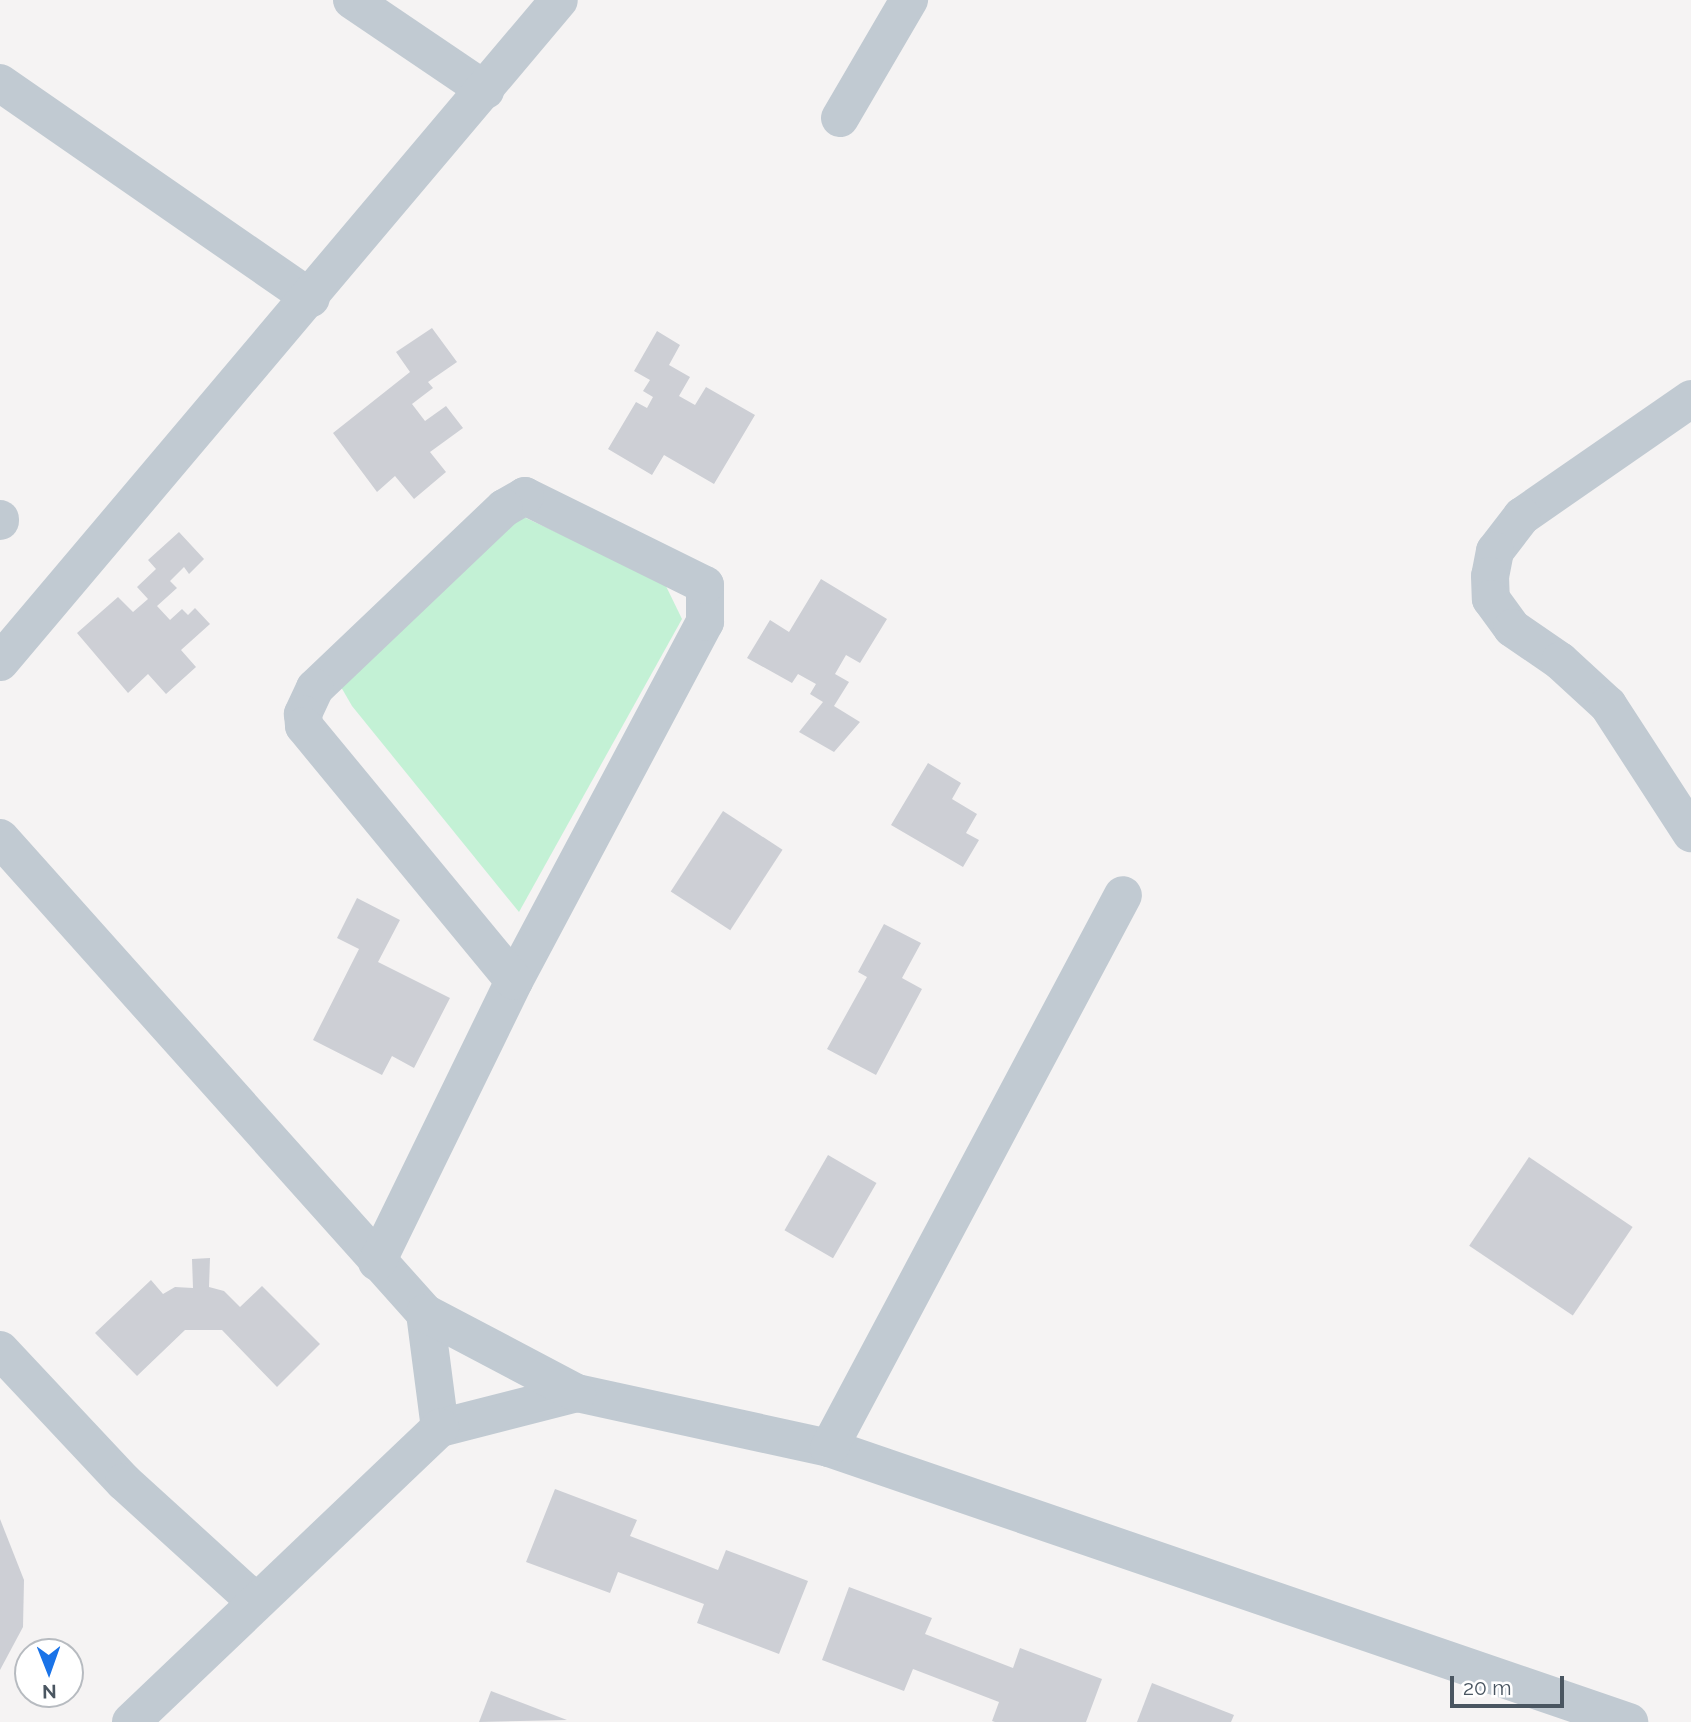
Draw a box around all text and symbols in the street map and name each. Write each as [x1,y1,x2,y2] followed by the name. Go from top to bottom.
[14,1638,84,1708] north arrow
[1453,1662,1567,1706] scale bar
[1463,1675,1511,1700] text: 20 m
[42,1681,57,1703] text: N

